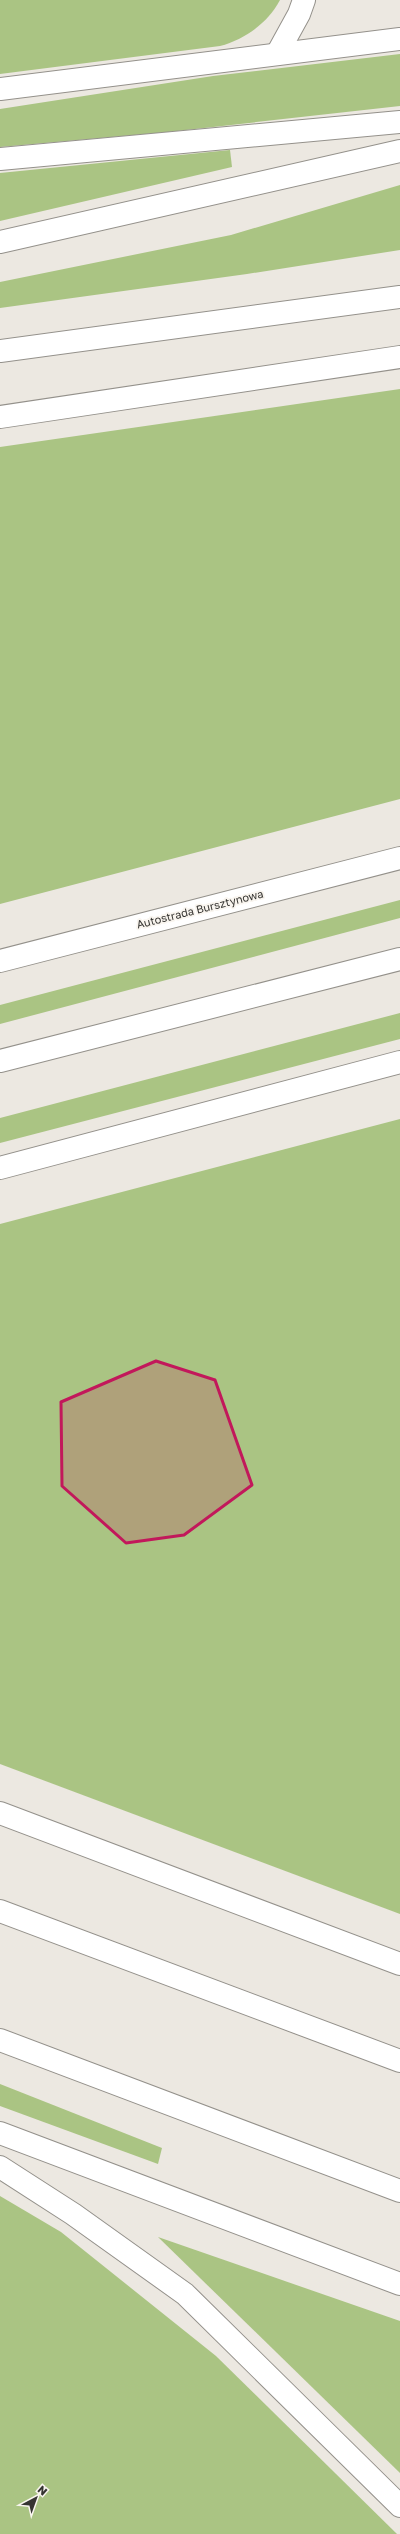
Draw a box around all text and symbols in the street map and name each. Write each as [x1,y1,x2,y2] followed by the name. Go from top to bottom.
[135,886,265,931] street label: Autostrada Bursztynowa
[16,2478,56,2518] north arrow
[35,2482,50,2498] text: N

